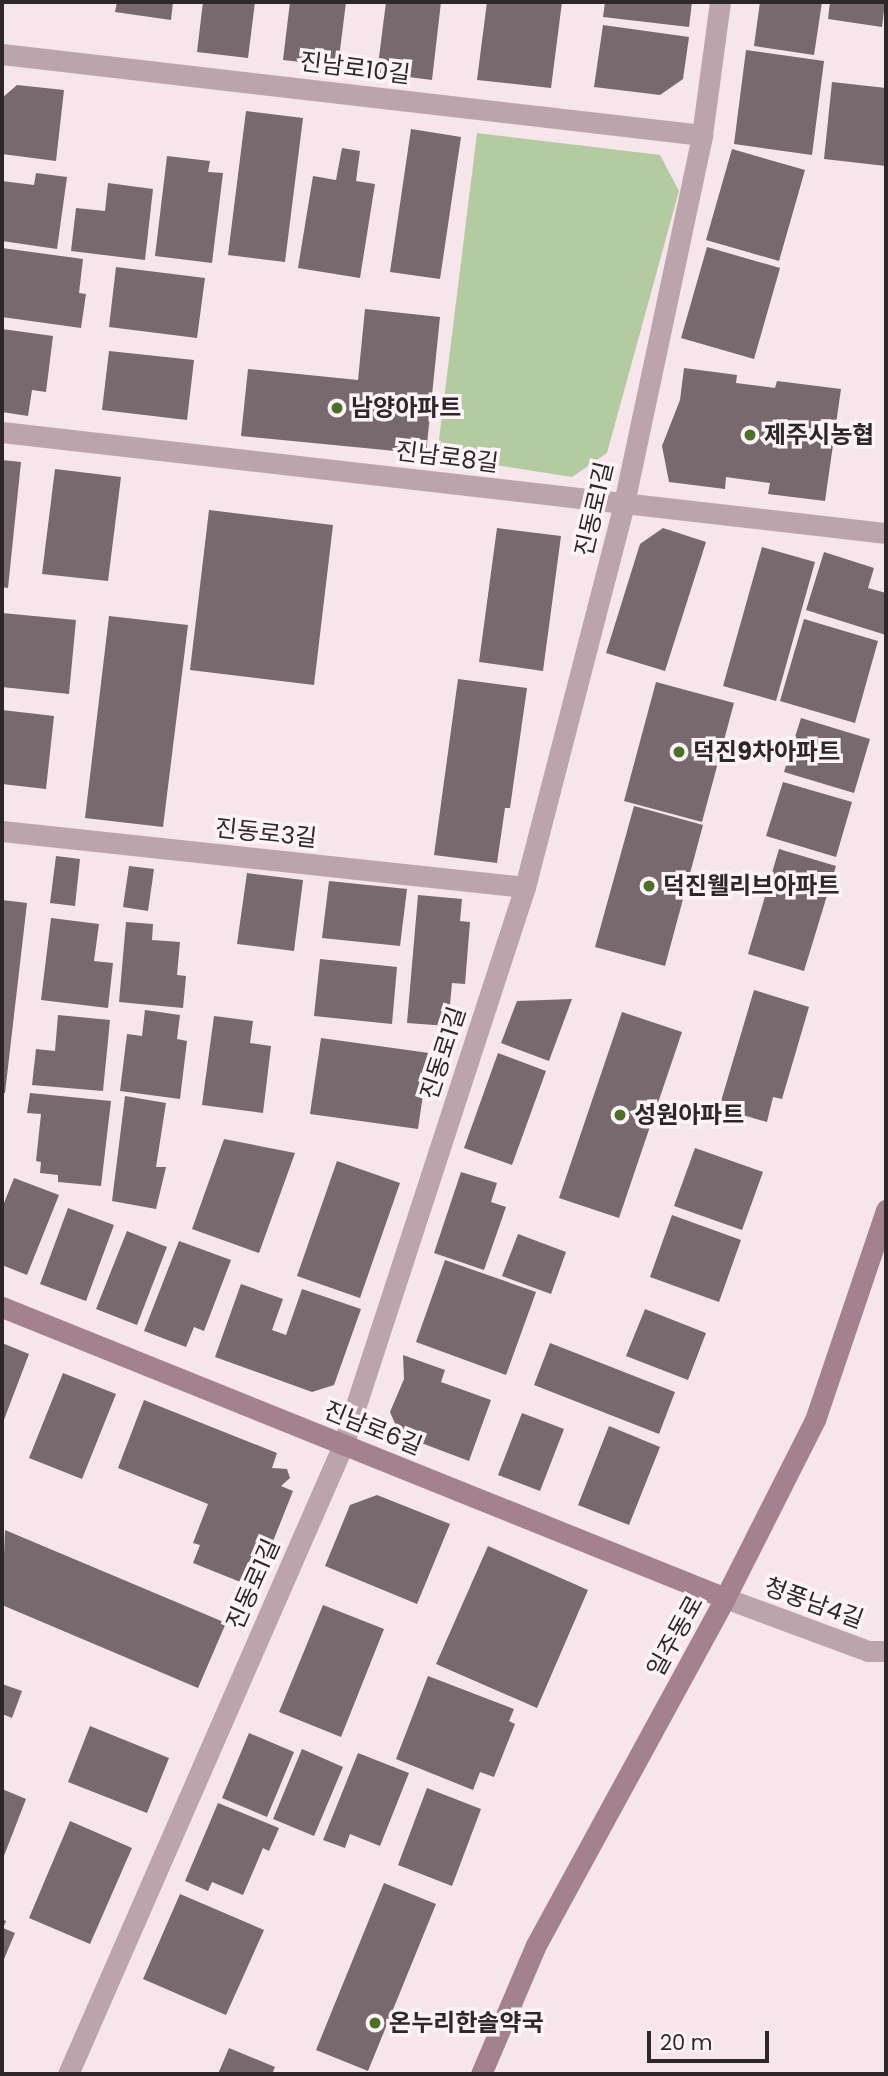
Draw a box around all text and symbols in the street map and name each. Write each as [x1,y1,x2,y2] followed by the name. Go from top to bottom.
[298,47,412,89] street label: 진남로10길
[351,394,461,422] place label: 남양아파트
[329,400,345,416] marker: 남양아파트
[764,421,874,449] place label: 제주시농협
[742,427,758,443] marker: 제주시농협
[394,436,500,478] street label: 진남로8길
[569,459,619,559] street label: 진동로1길
[693,738,840,766] place label: 덕진9차아파트
[671,744,687,760] marker: 덕진9차아파트
[214,813,318,853] street label: 진동로3길
[663,872,840,900] place label: 덕진웰리브아파트
[641,878,657,894] marker: 덕진웰리브아파트
[414,1003,472,1103] street label: 진동로1길
[634,1101,744,1129] place label: 성원아파트
[612,1107,628,1123] marker: 성원아파트
[320,1395,426,1461] street label: 진남로6길
[220,1534,286,1634] street label: 진동로1길
[760,1572,868,1634] street label: 청풍남4길
[641,1590,709,1682] street label: 일주동로
[389,2009,544,2037] place label: 온누리한솔약국
[367,2015,383,2031] marker: 온누리한솔약국
[650,2016,772,2060] scale bar
[660,2028,713,2057] text: 20 m

